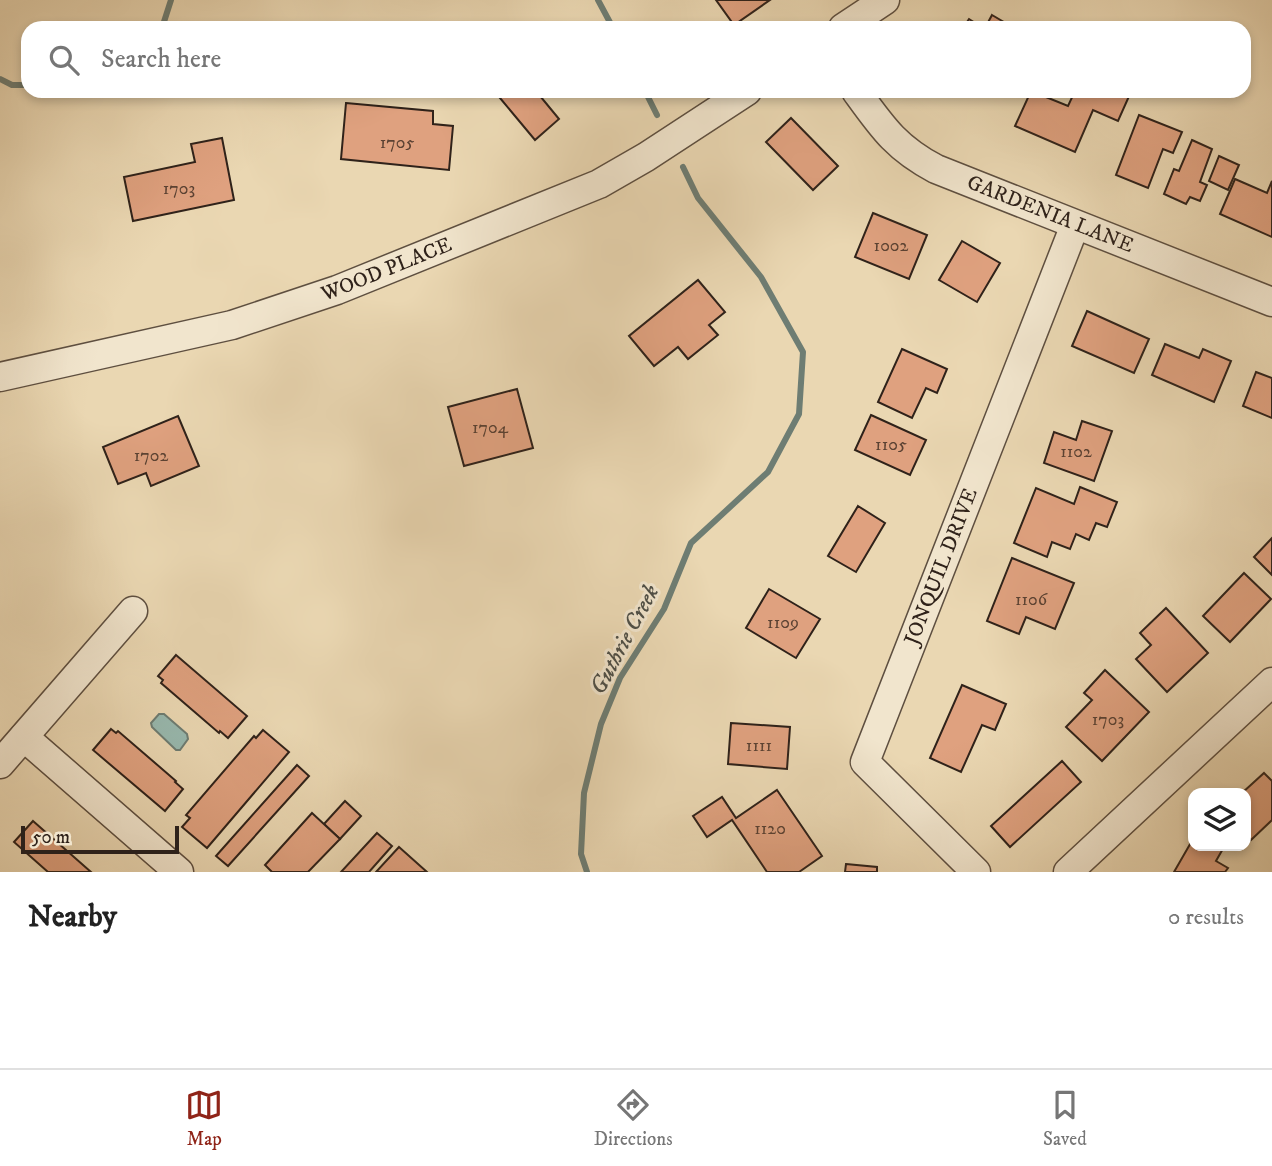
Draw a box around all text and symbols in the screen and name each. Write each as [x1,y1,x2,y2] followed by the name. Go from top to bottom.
[21,21,1251,98] search box
[45,41,83,79] icon: search
[101,43,221,76] text: Search here
[380,132,414,154] house number: 1705
[963,170,1138,259] street label: GARDENIA LANE
[163,178,195,200] house number: 1703
[317,232,456,308] street label: WOOD PLACE
[874,235,909,257] house number: 1002
[472,417,509,439] house number: 1704
[875,434,907,456] house number: 1105
[1060,441,1092,463] house number: 1102
[134,445,168,467] house number: 1702
[898,484,984,651] street label: JONQUIL DRIVE
[584,580,666,700] water label: Guthrie Creek
[1015,589,1048,611] house number: 1106
[767,612,799,634] house number: 1109
[1092,709,1124,731] house number: 1703
[746,735,772,757] house number: 1111
[1188,788,1251,851] map controls
[1188,788,1251,851] button: layers
[754,818,786,840] house number: 1120
[21,823,178,855] scale bar
[32,826,70,849] text: 50 m
[28,899,117,936] text: Nearby
[1168,903,1244,932] text: 0 results
[185,1086,223,1151] tab: Map
[594,1086,673,1151] tab: Directions
[1043,1086,1087,1151] tab: Saved

